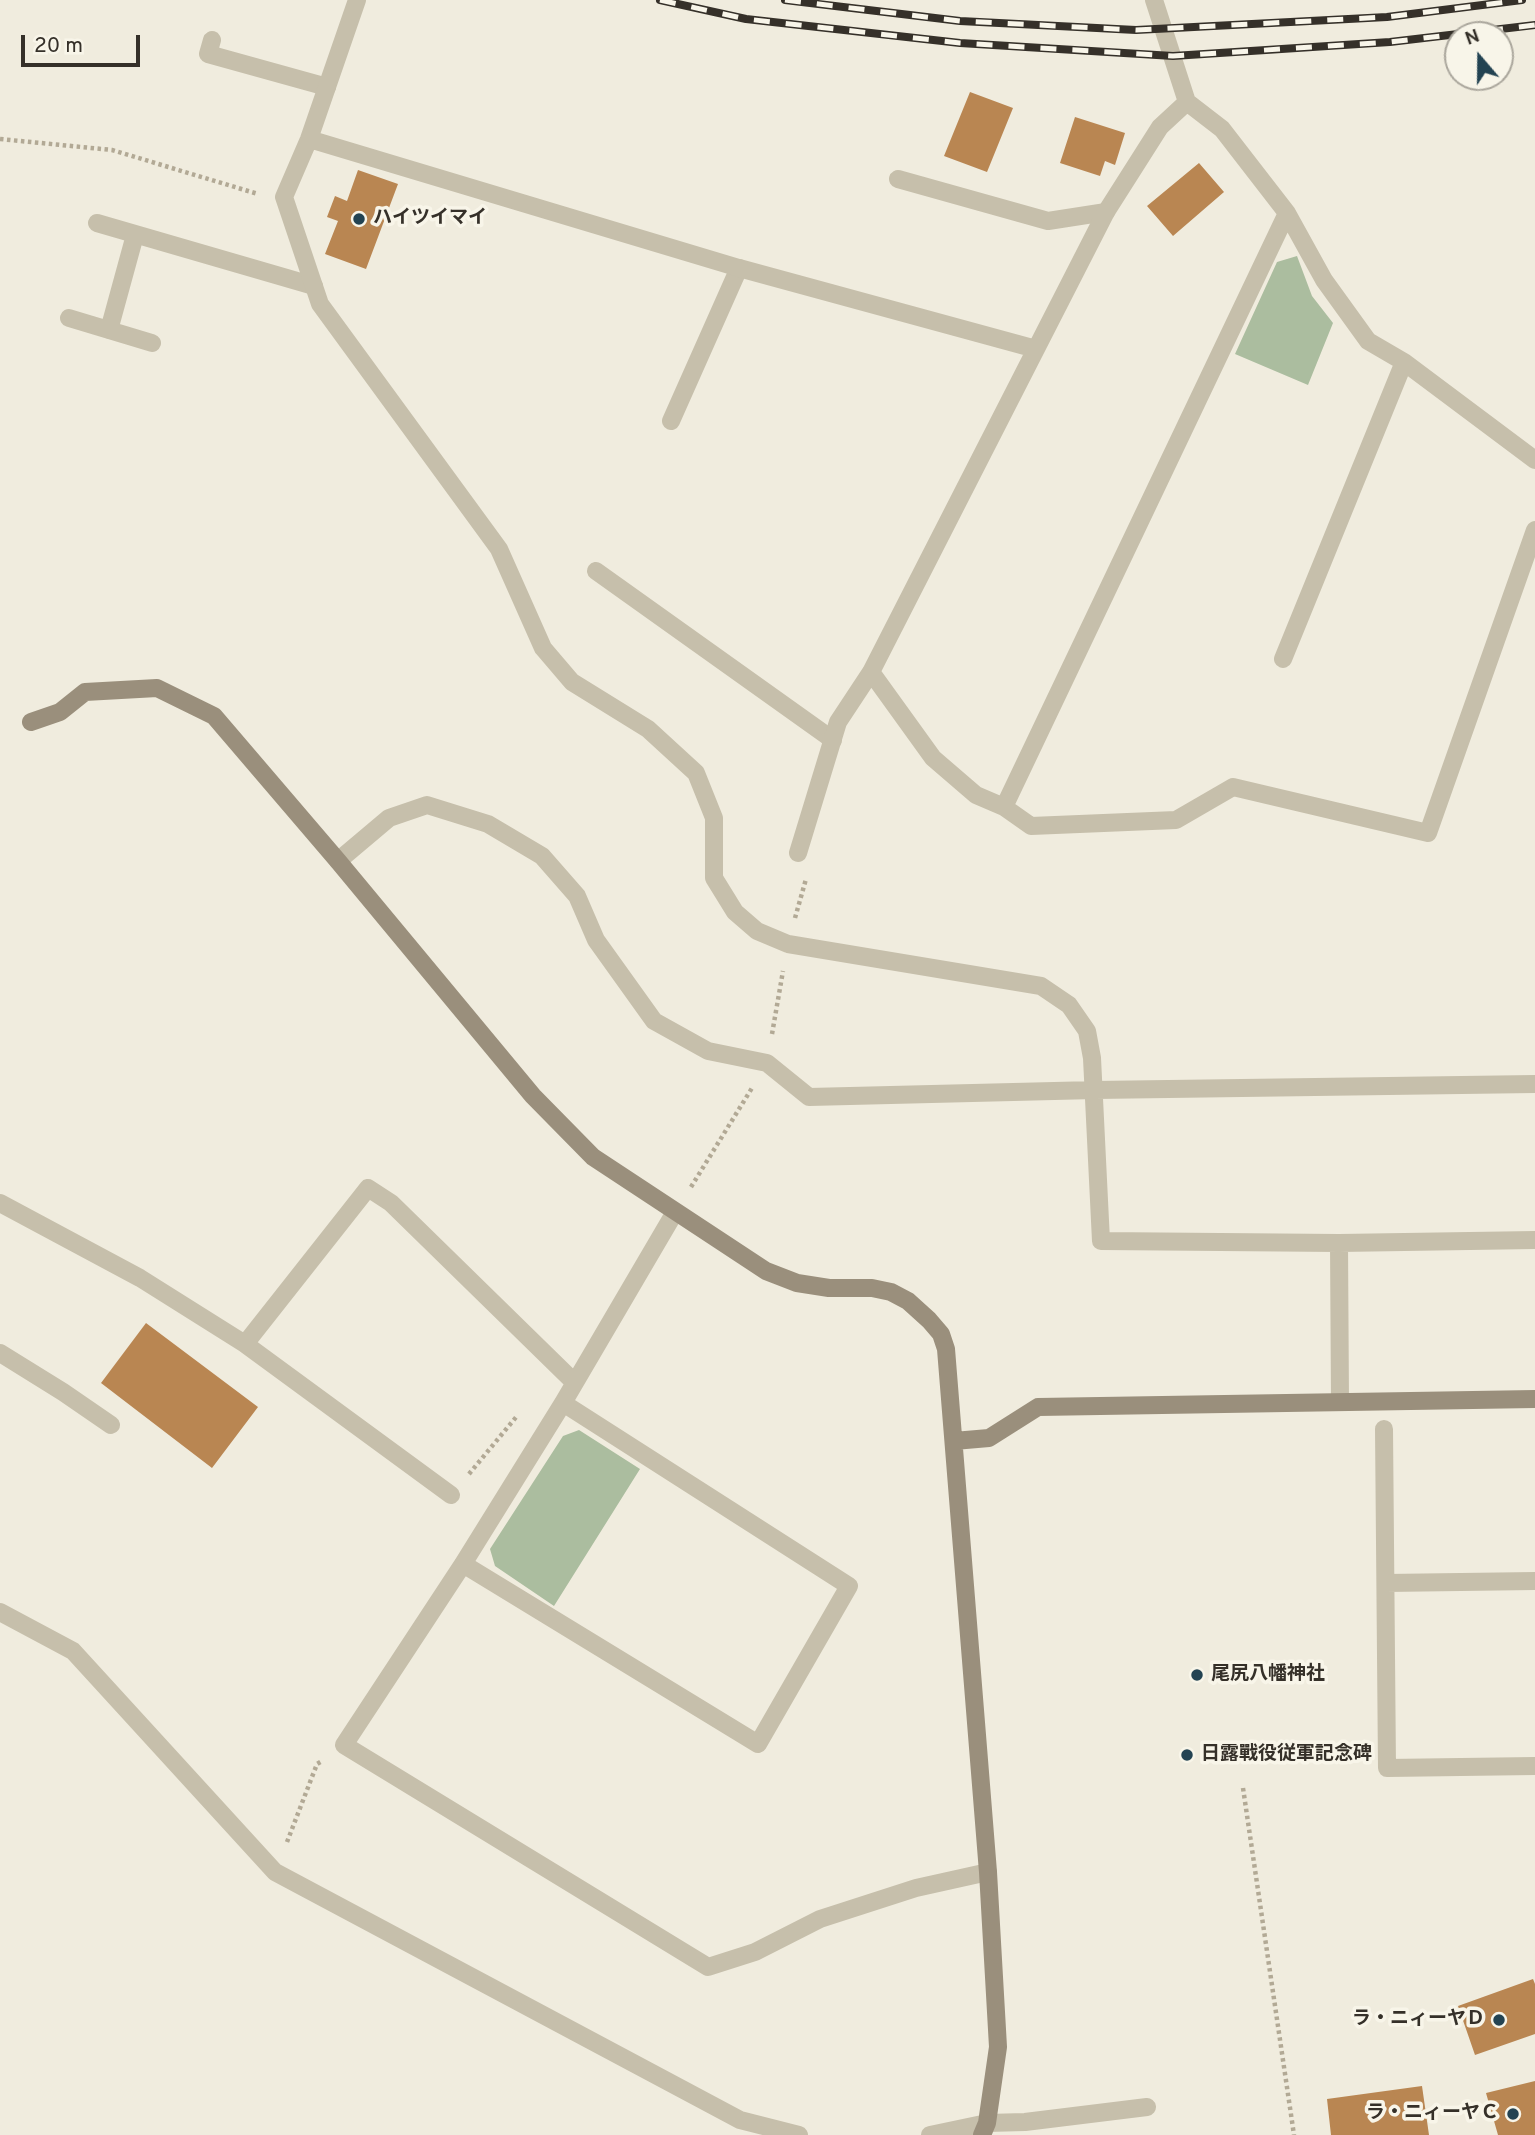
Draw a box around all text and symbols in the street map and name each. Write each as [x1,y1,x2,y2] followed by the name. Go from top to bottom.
[24,21,144,65] scale bar
[1444,21,1514,91] north arrow
[1462,25,1483,52] text: N
[34,33,83,60] text: 20 m
[373,208,487,230] place label: ハイツイマイ
[351,211,367,227] marker: ハイツイマイ
[1211,1664,1325,1686] place label: 尾尻八幡神社
[1189,1667,1205,1683] marker: 尾尻八幡神社
[1201,1744,1372,1766] place label: 日露戰役従軍記念碑
[1179,1747,1195,1763] marker: 日露戰役従軍記念碑
[1352,2009,1485,2031] place label: ラ・ニィーヤＤ
[1491,2012,1507,2028] marker: ラ・ニィーヤＤ
[1366,2103,1499,2125] place label: ラ・ニィーヤＣ
[1505,2106,1521,2122] marker: ラ・ニィーヤＣ

